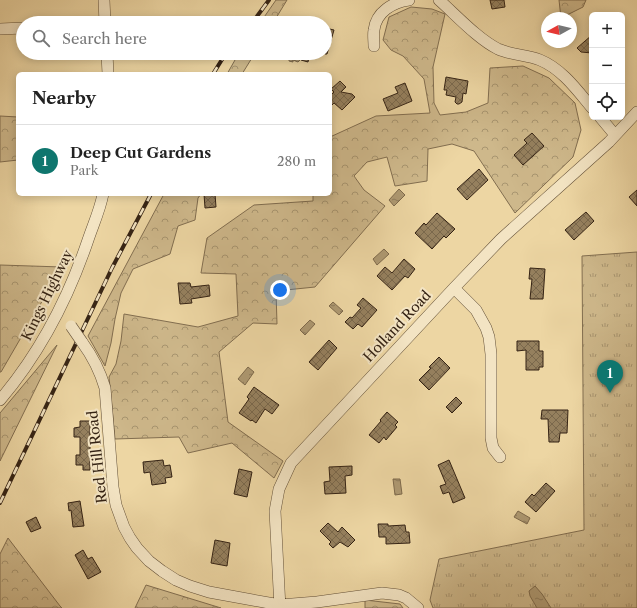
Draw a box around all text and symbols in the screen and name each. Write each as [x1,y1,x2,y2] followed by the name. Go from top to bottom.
[541,12,577,48] north arrow
[589,12,625,120] map controls
[589,12,625,48] button: +
[16,16,332,60] search box
[30,27,52,49] icon: search
[62,29,147,48] text: Search here
[589,48,625,84] button: −
[589,84,625,120] button: locate
[32,88,96,108] text: Nearby
[70,143,211,162] text: Deep Cut Gardens
[42,153,48,169] text: 1
[277,153,316,169] text: 280 m
[70,162,98,178] text: Park
[17,246,77,344] street label: Kings Highway
[270,280,290,300] your location
[359,286,435,366] street label: Holland Road
[597,360,623,393] pin: 1
[83,409,111,504] street label: Red Hill Road

